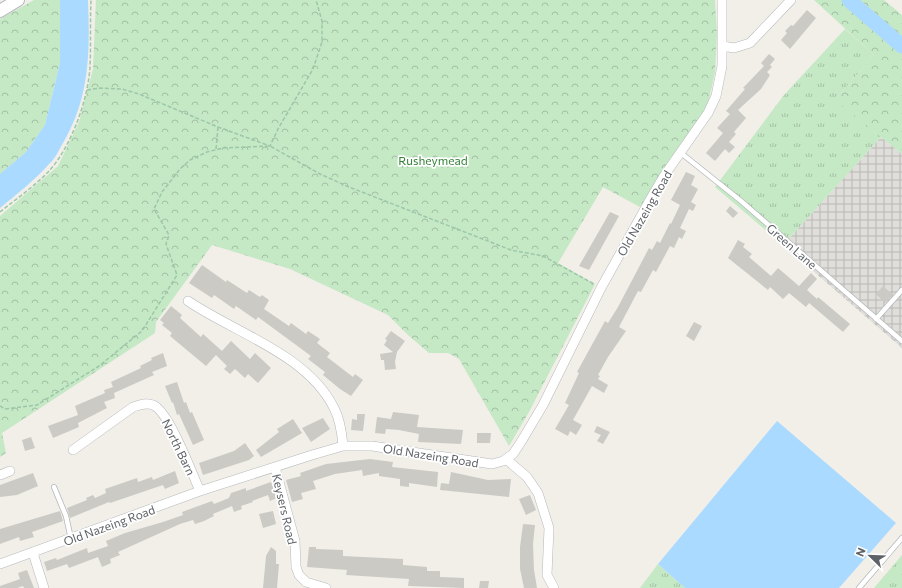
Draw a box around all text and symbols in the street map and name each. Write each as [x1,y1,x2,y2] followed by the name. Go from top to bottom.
[398,153,468,167] park label: Rusheymead
[614,168,674,258] street label: Old Nazeing Road
[764,221,820,271] street label: Green Lane
[159,417,199,477] street label: North Barn
[382,441,480,469] street label: Old Nazeing Road
[270,472,300,546] street label: Keysers Road
[61,502,157,548] street label: Old Nazeing Road
[850,536,890,576] north arrow
[853,546,868,558] text: N

